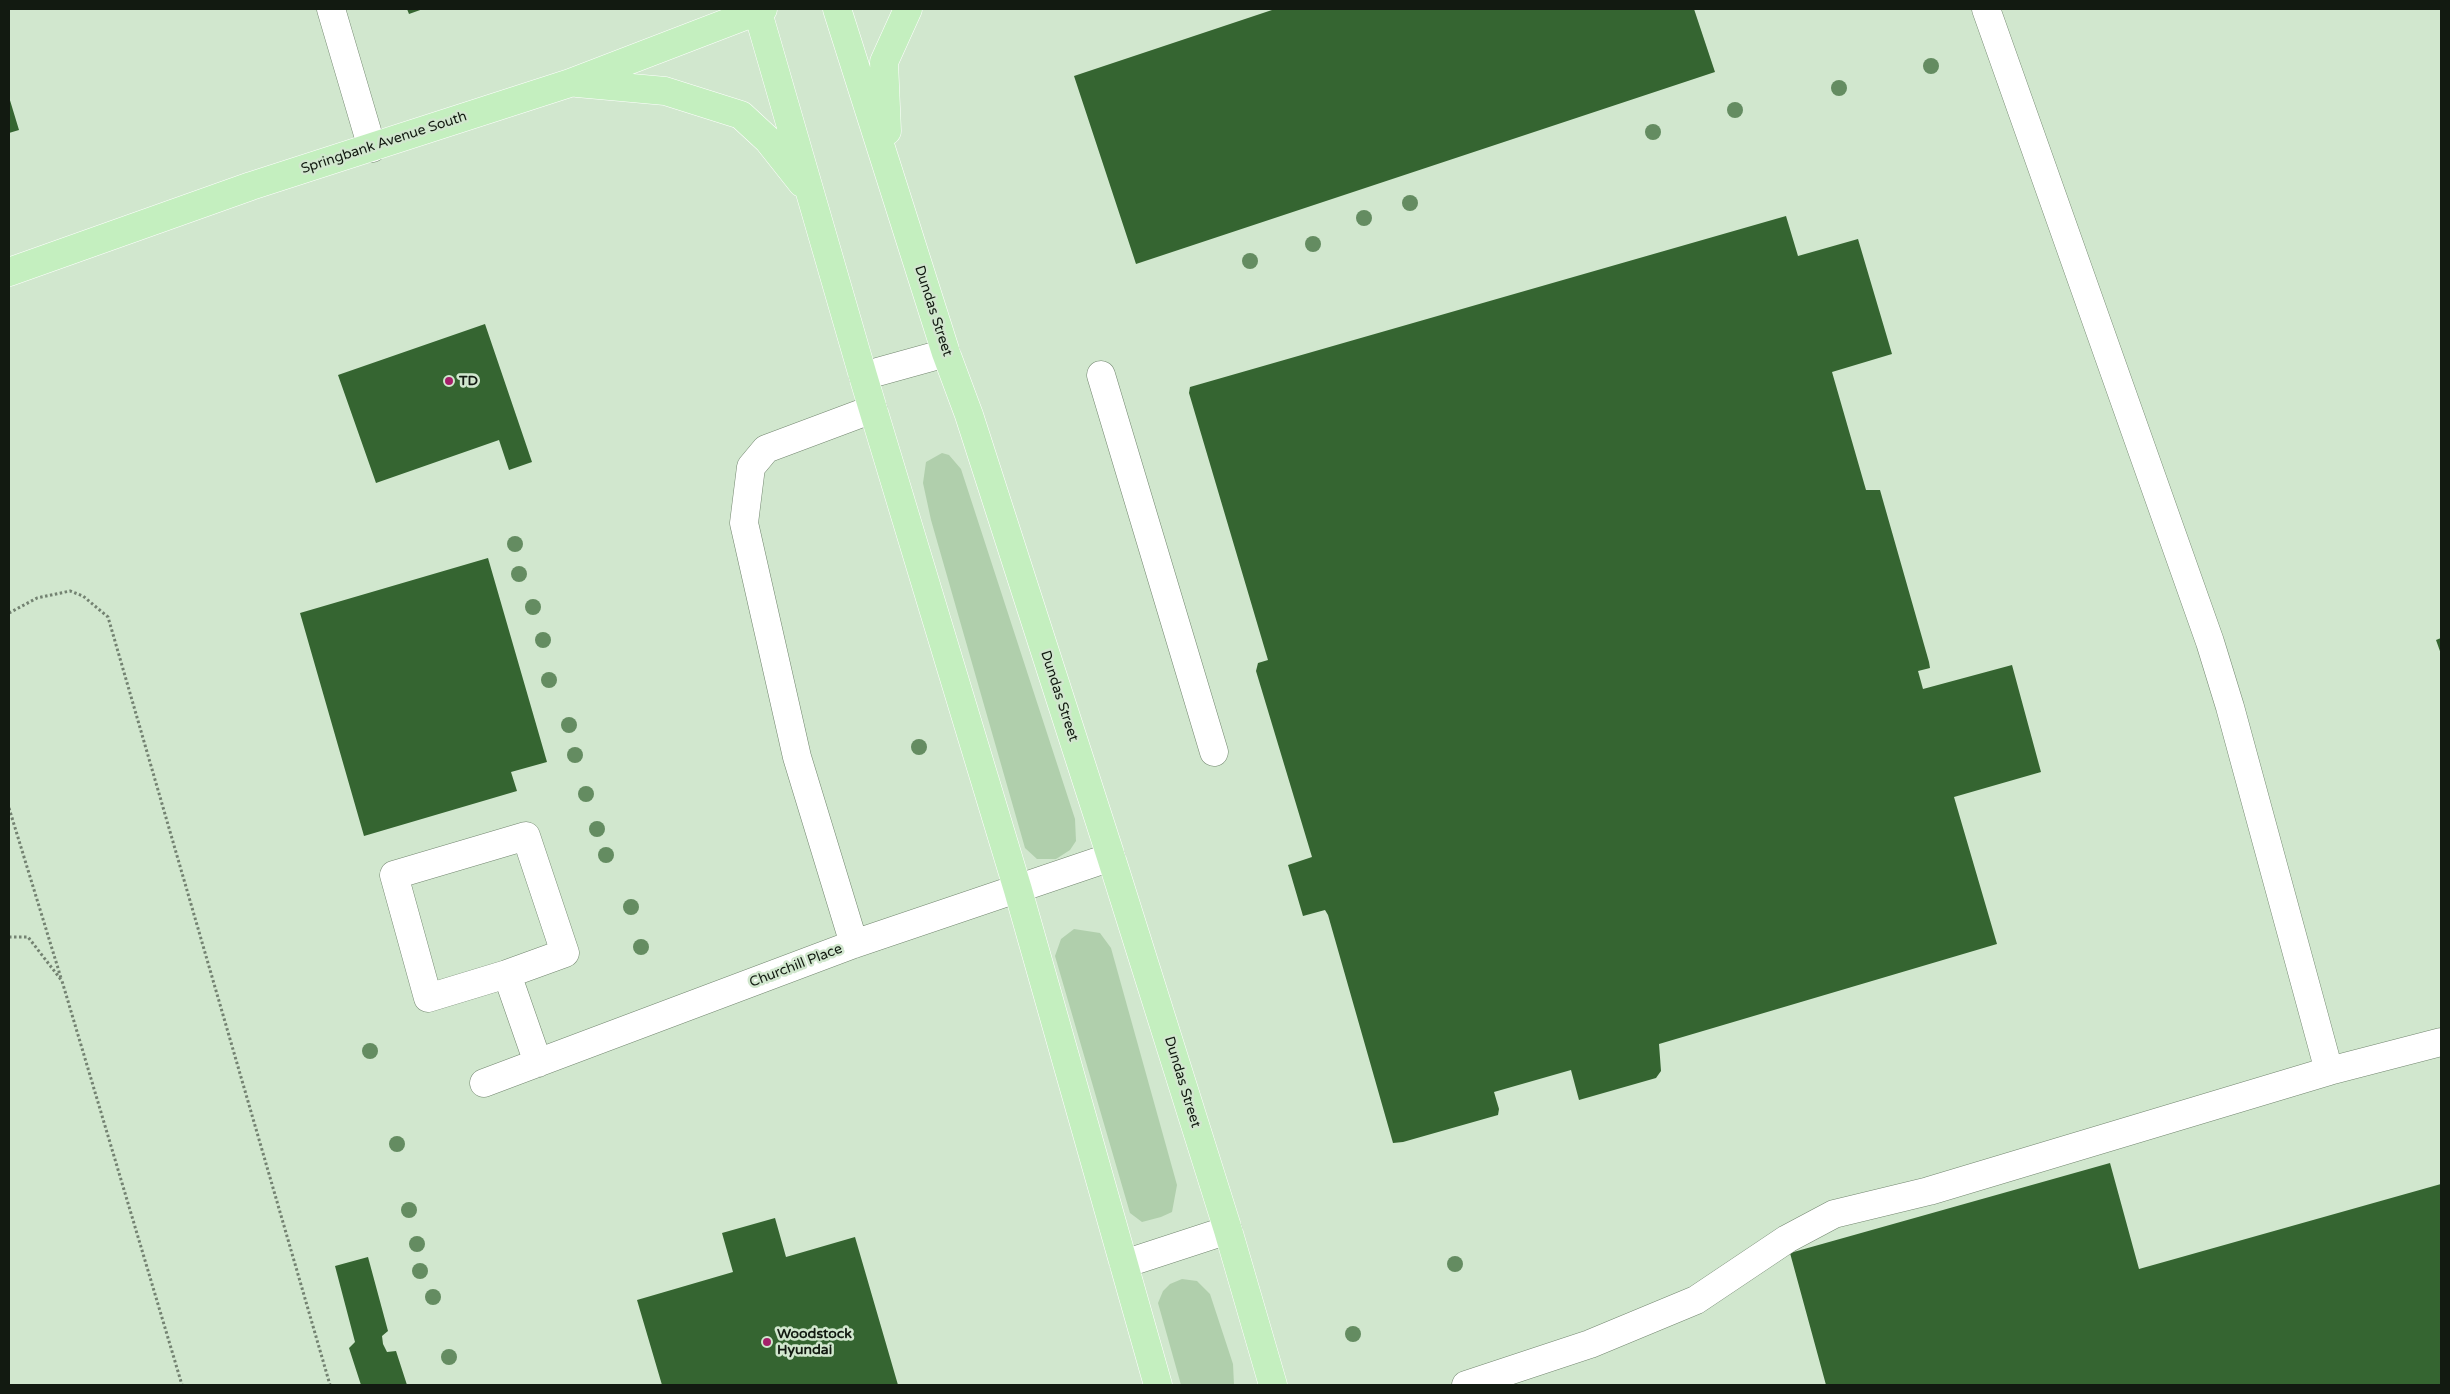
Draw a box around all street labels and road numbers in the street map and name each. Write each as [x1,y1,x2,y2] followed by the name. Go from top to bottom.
[299,108,469,178] street label: Springbank Avenue South
[910,263,956,359] street label: Dundas Street
[1036,648,1082,744] street label: Dundas Street
[747,941,845,991] street label: Churchill Place
[1160,1034,1204,1130] street label: Dundas Street

